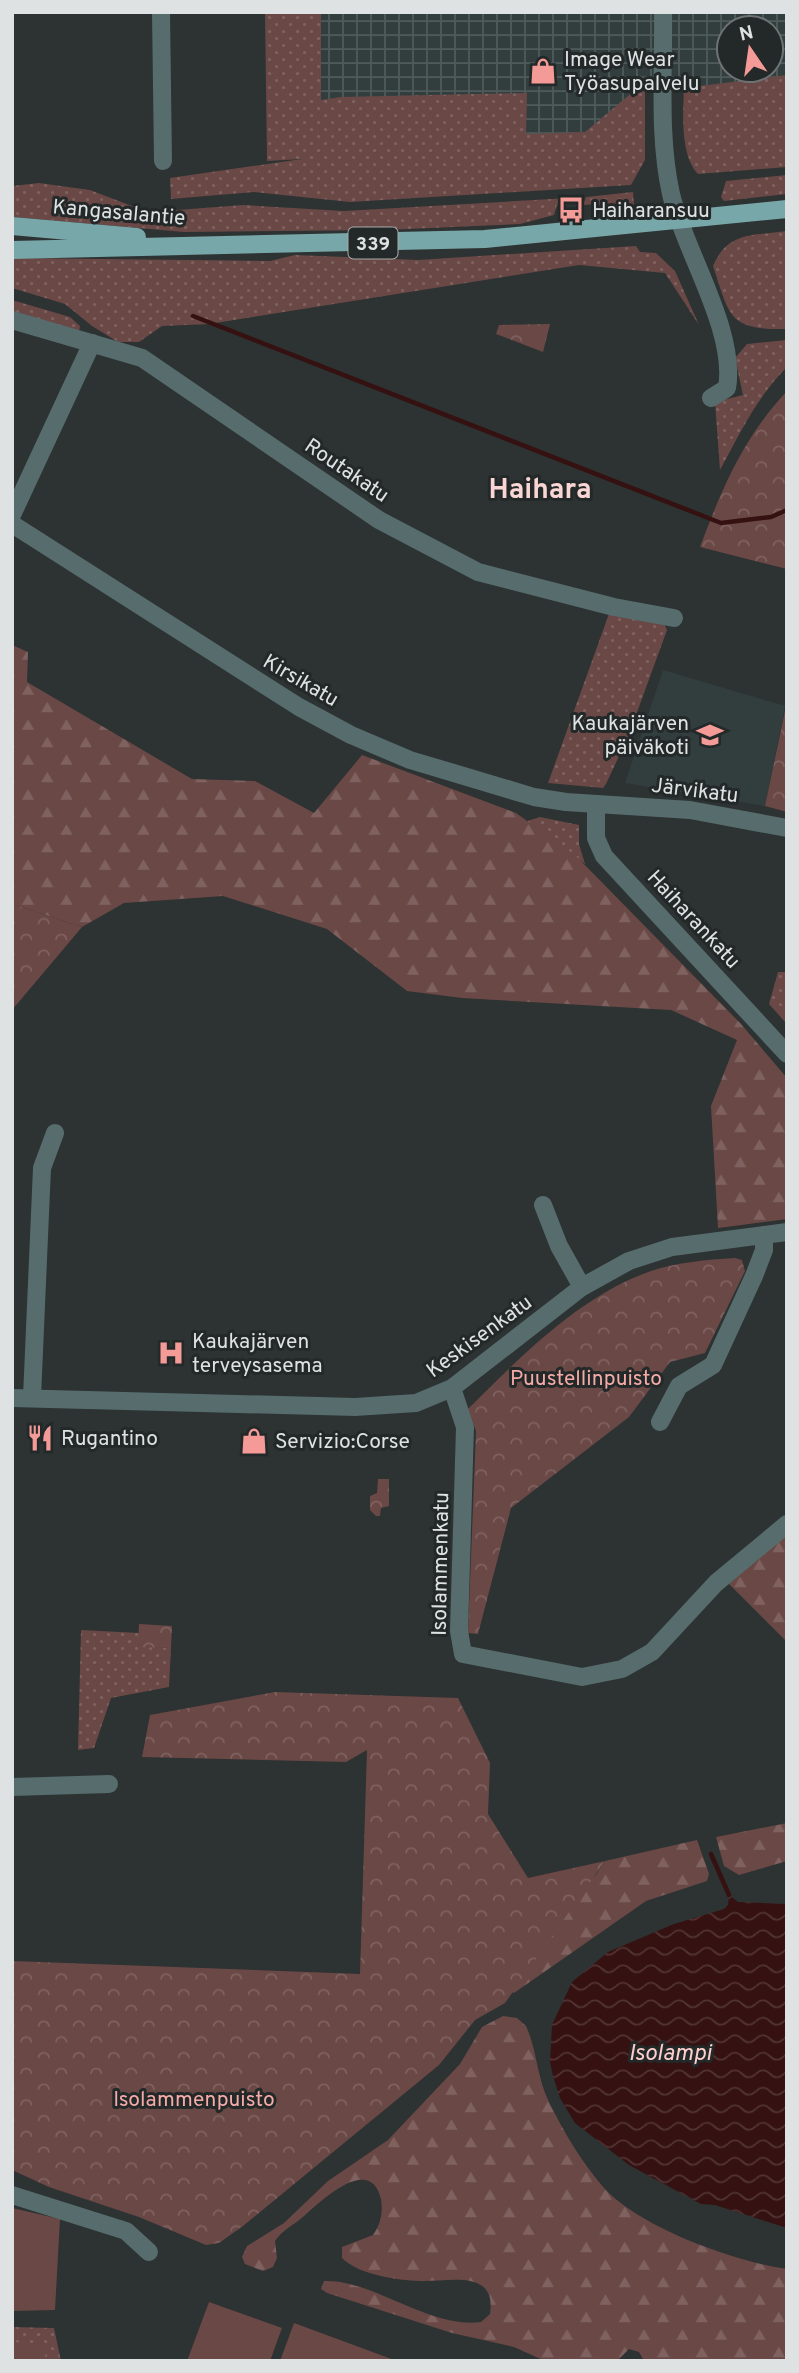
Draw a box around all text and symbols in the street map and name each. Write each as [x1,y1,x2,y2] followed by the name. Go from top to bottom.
[715,14,785,84] north arrow
[737,21,756,48] text: N
[564,47,699,98] place label: Image Wear Työasupalvelu
[528,56,558,86] shop icon: Image Wear Työasupalvelu
[51,194,186,233] street label: Kangasalantie
[556,195,586,225] bus stop icon: Haiharansuu
[592,198,710,225] place label: Haiharansuu
[348,228,398,258] road number: 339
[299,433,394,509] street label: Routakatu
[488,473,592,509] district label: Haihara
[258,649,343,714] street label: Kirsikatu
[572,711,689,762] place label: Kaukajärven päiväkoti
[695,720,725,750] school or university icon: Kaukajärven päiväkoti
[650,773,740,810] street label: Järvikatu
[640,865,745,975] street label: Haiharankatu
[422,1290,538,1385] street label: Keskisenkatu
[192,1329,323,1380] place label: Kaukajärven terveysasema
[156,1338,186,1368] hospital icon: Kaukajärven terveysasema
[510,1366,662,1393] park label: Puustellinpuisto
[25,1423,55,1453] restaurant icon: Rugantino
[61,1426,158,1453] place label: Rugantino
[239,1426,269,1456] shop icon: Servizio:Corse
[275,1429,410,1456] place label: Servizio:Corse
[427,1492,456,1636] street label: Isolammenkatu
[629,2040,713,2069] water label: Isolampi
[113,2087,275,2114] park label: Isolammenpuisto

